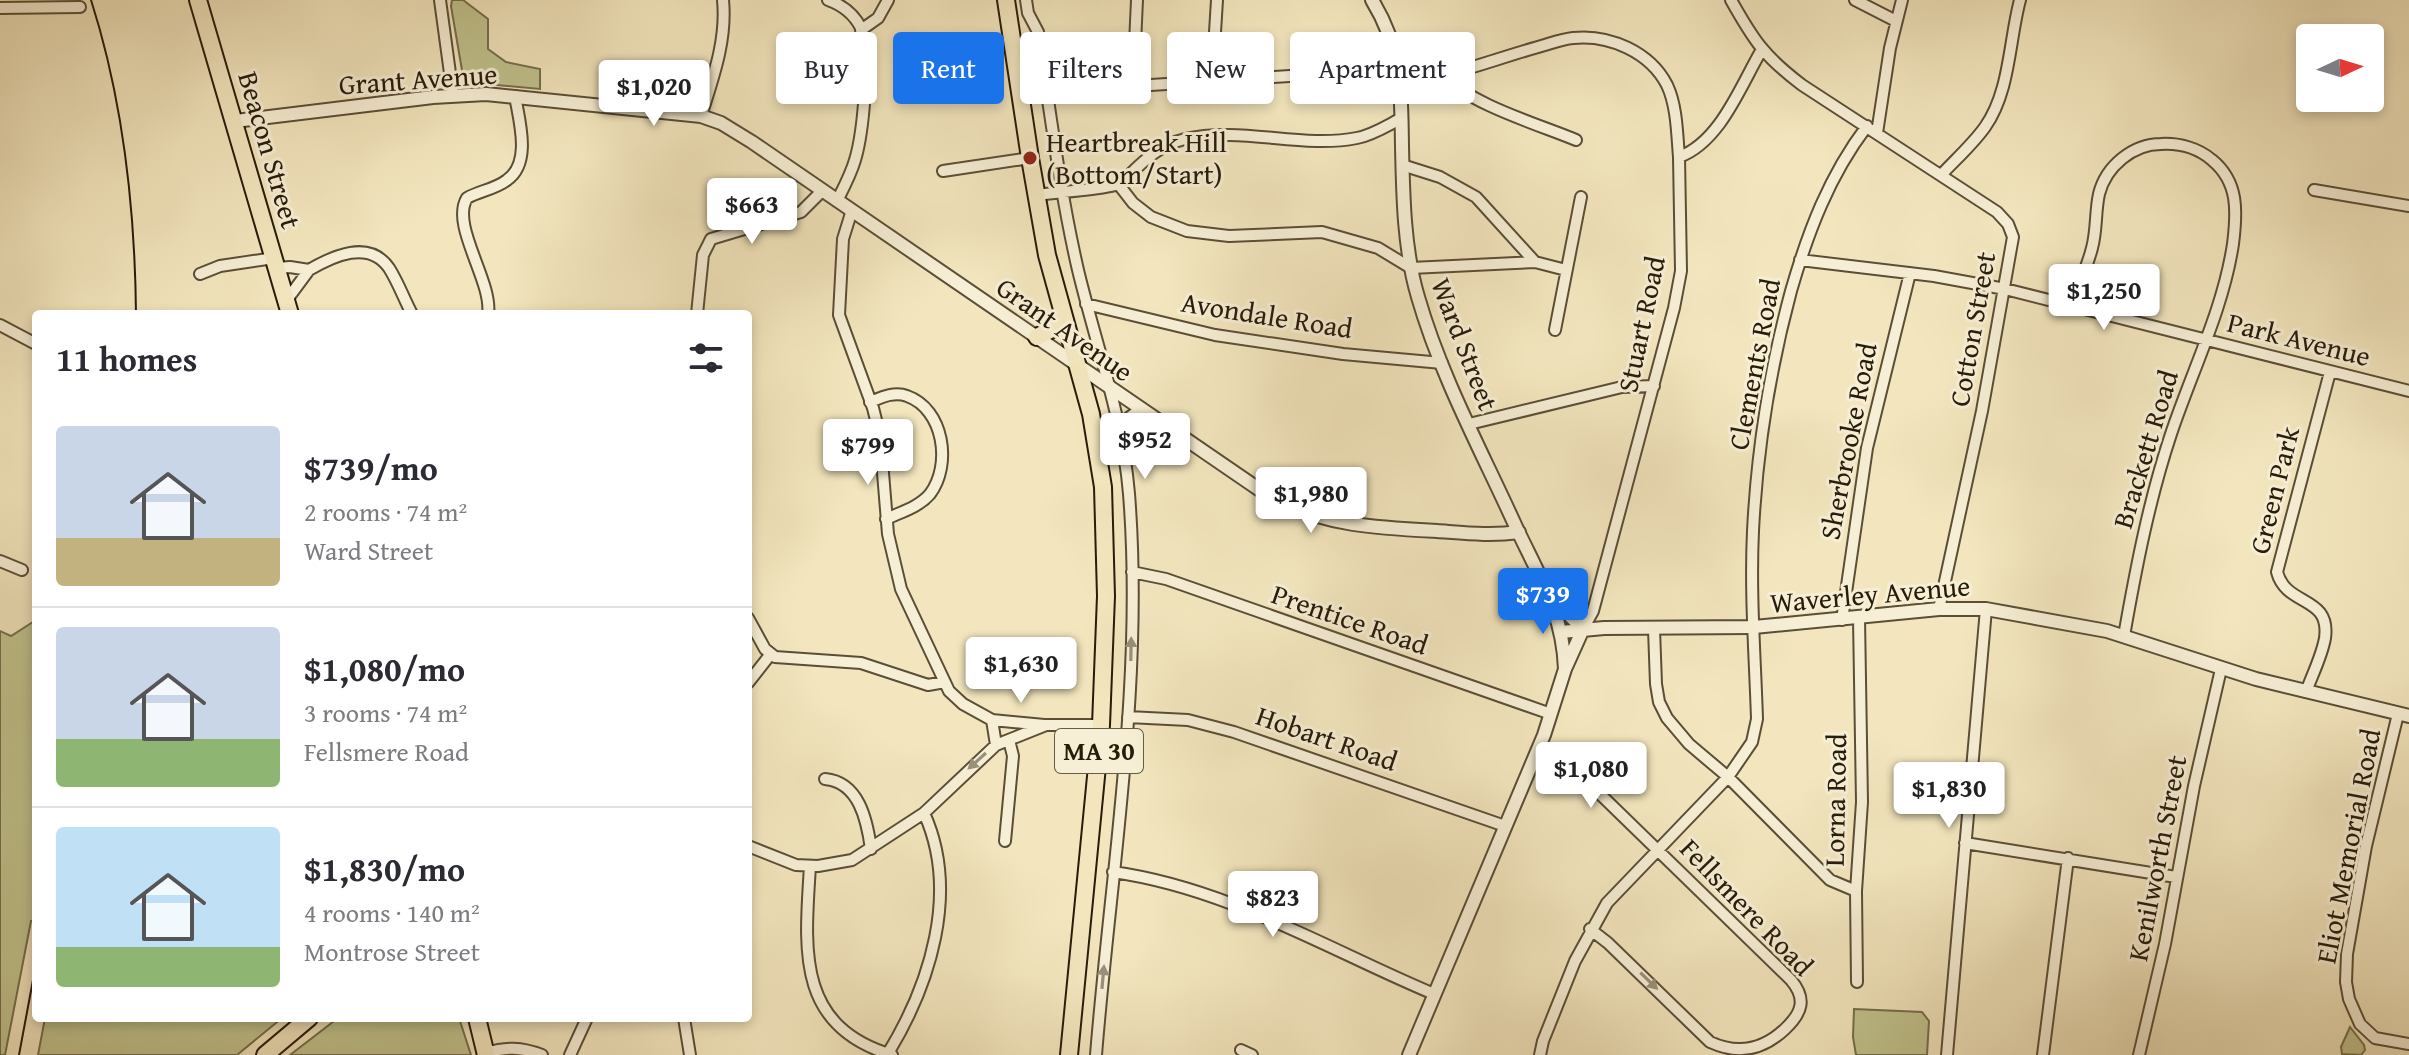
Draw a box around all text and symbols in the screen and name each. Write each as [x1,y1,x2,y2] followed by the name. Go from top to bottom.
[2296,24,2384,112] north arrow
[2296,24,2384,112] map controls
[776,32,877,104] chip: Buy
[893,32,1004,104] chip: Rent
[1020,32,1151,104] chip: Filters
[1167,32,1274,104] chip: New
[1290,32,1475,104] chip: Apartment
[337,53,499,104] street label: Grant Avenue
[589,60,719,128] pin: $1,020
[617,66,691,105] text: $1,020
[228,67,312,233] street label: Beacon Street
[1046,121,1227,194] place label: Heartbreak Hill (Bottom/Start)
[1021,149,1039,167] marker: Heartbreak Hill (Bottom/Start)
[705,178,799,246] pin: $663
[725,184,779,223] text: $663
[1938,248,2005,409] street label: Cotton Street
[1606,252,1675,396] street label: Stuart Road
[2039,264,2169,332] pin: $1,250
[988,266,1142,391] street label: Grant Avenue
[2067,270,2141,309] text: $1,250
[1421,272,1510,416] street label: Ward Street
[1717,275,1790,453] street label: Clements Road
[1178,281,1356,348] street label: Avondale Road
[2223,301,2375,376] street label: Park Avenue
[56,334,197,383] text: 11 homes
[684,336,728,380] icon: filters
[1808,339,1887,543] street label: Sherbrooke Road
[2101,365,2188,533] street label: Brackett Road
[1098,413,1192,481] pin: $952
[821,419,915,487] pin: $799
[1118,419,1172,458] text: $952
[2238,421,2309,558] street label: Green Park
[841,425,895,464] text: $799
[304,443,438,492] text: $739/mo
[120,458,216,554] icon: home
[1246,467,1376,535] pin: $1,980
[1274,473,1348,512] text: $1,980
[304,492,467,531] text: 2 rooms · 74 m²
[304,531,433,570] text: Ward Street
[1768,564,1972,623] street label: Waverley Avenue
[1496,568,1590,636] pin: $739
[1266,573,1434,664] street label: Prentice Road
[1516,574,1570,613] text: $739
[1124,636,1137,661] one-way arrow
[956,637,1086,705] pin: $1,630
[984,643,1058,682] text: $1,630
[304,644,465,693] text: $1,080/mo
[120,659,216,755] icon: home
[304,693,467,732] text: 3 rooms · 74 m²
[1251,694,1403,781] street label: Hobart Road
[2305,725,2390,967] street label: Eliot Memorial Road
[1055,729,1143,773] road number: MA 30
[304,732,469,771] text: Fellsmere Road
[1813,733,1856,867] street label: Lorna Road
[1526,742,1656,810] pin: $1,080
[1554,748,1628,787] text: $1,080
[2116,751,2197,964] street label: Kenilworth Street
[968,752,987,770] one-way arrow
[1884,762,2014,830] pin: $1,830
[1912,768,1986,807] text: $1,830
[1671,829,1824,985] street label: Fellsmere Road
[304,844,465,893] text: $1,830/mo
[120,859,216,955] icon: home
[1226,871,1320,939] pin: $823
[1246,877,1300,916] text: $823
[304,893,480,932] text: 4 rooms · 140 m²
[304,932,480,971] text: Montrose Street
[1097,964,1110,989] one-way arrow
[1639,972,1658,990] one-way arrow

